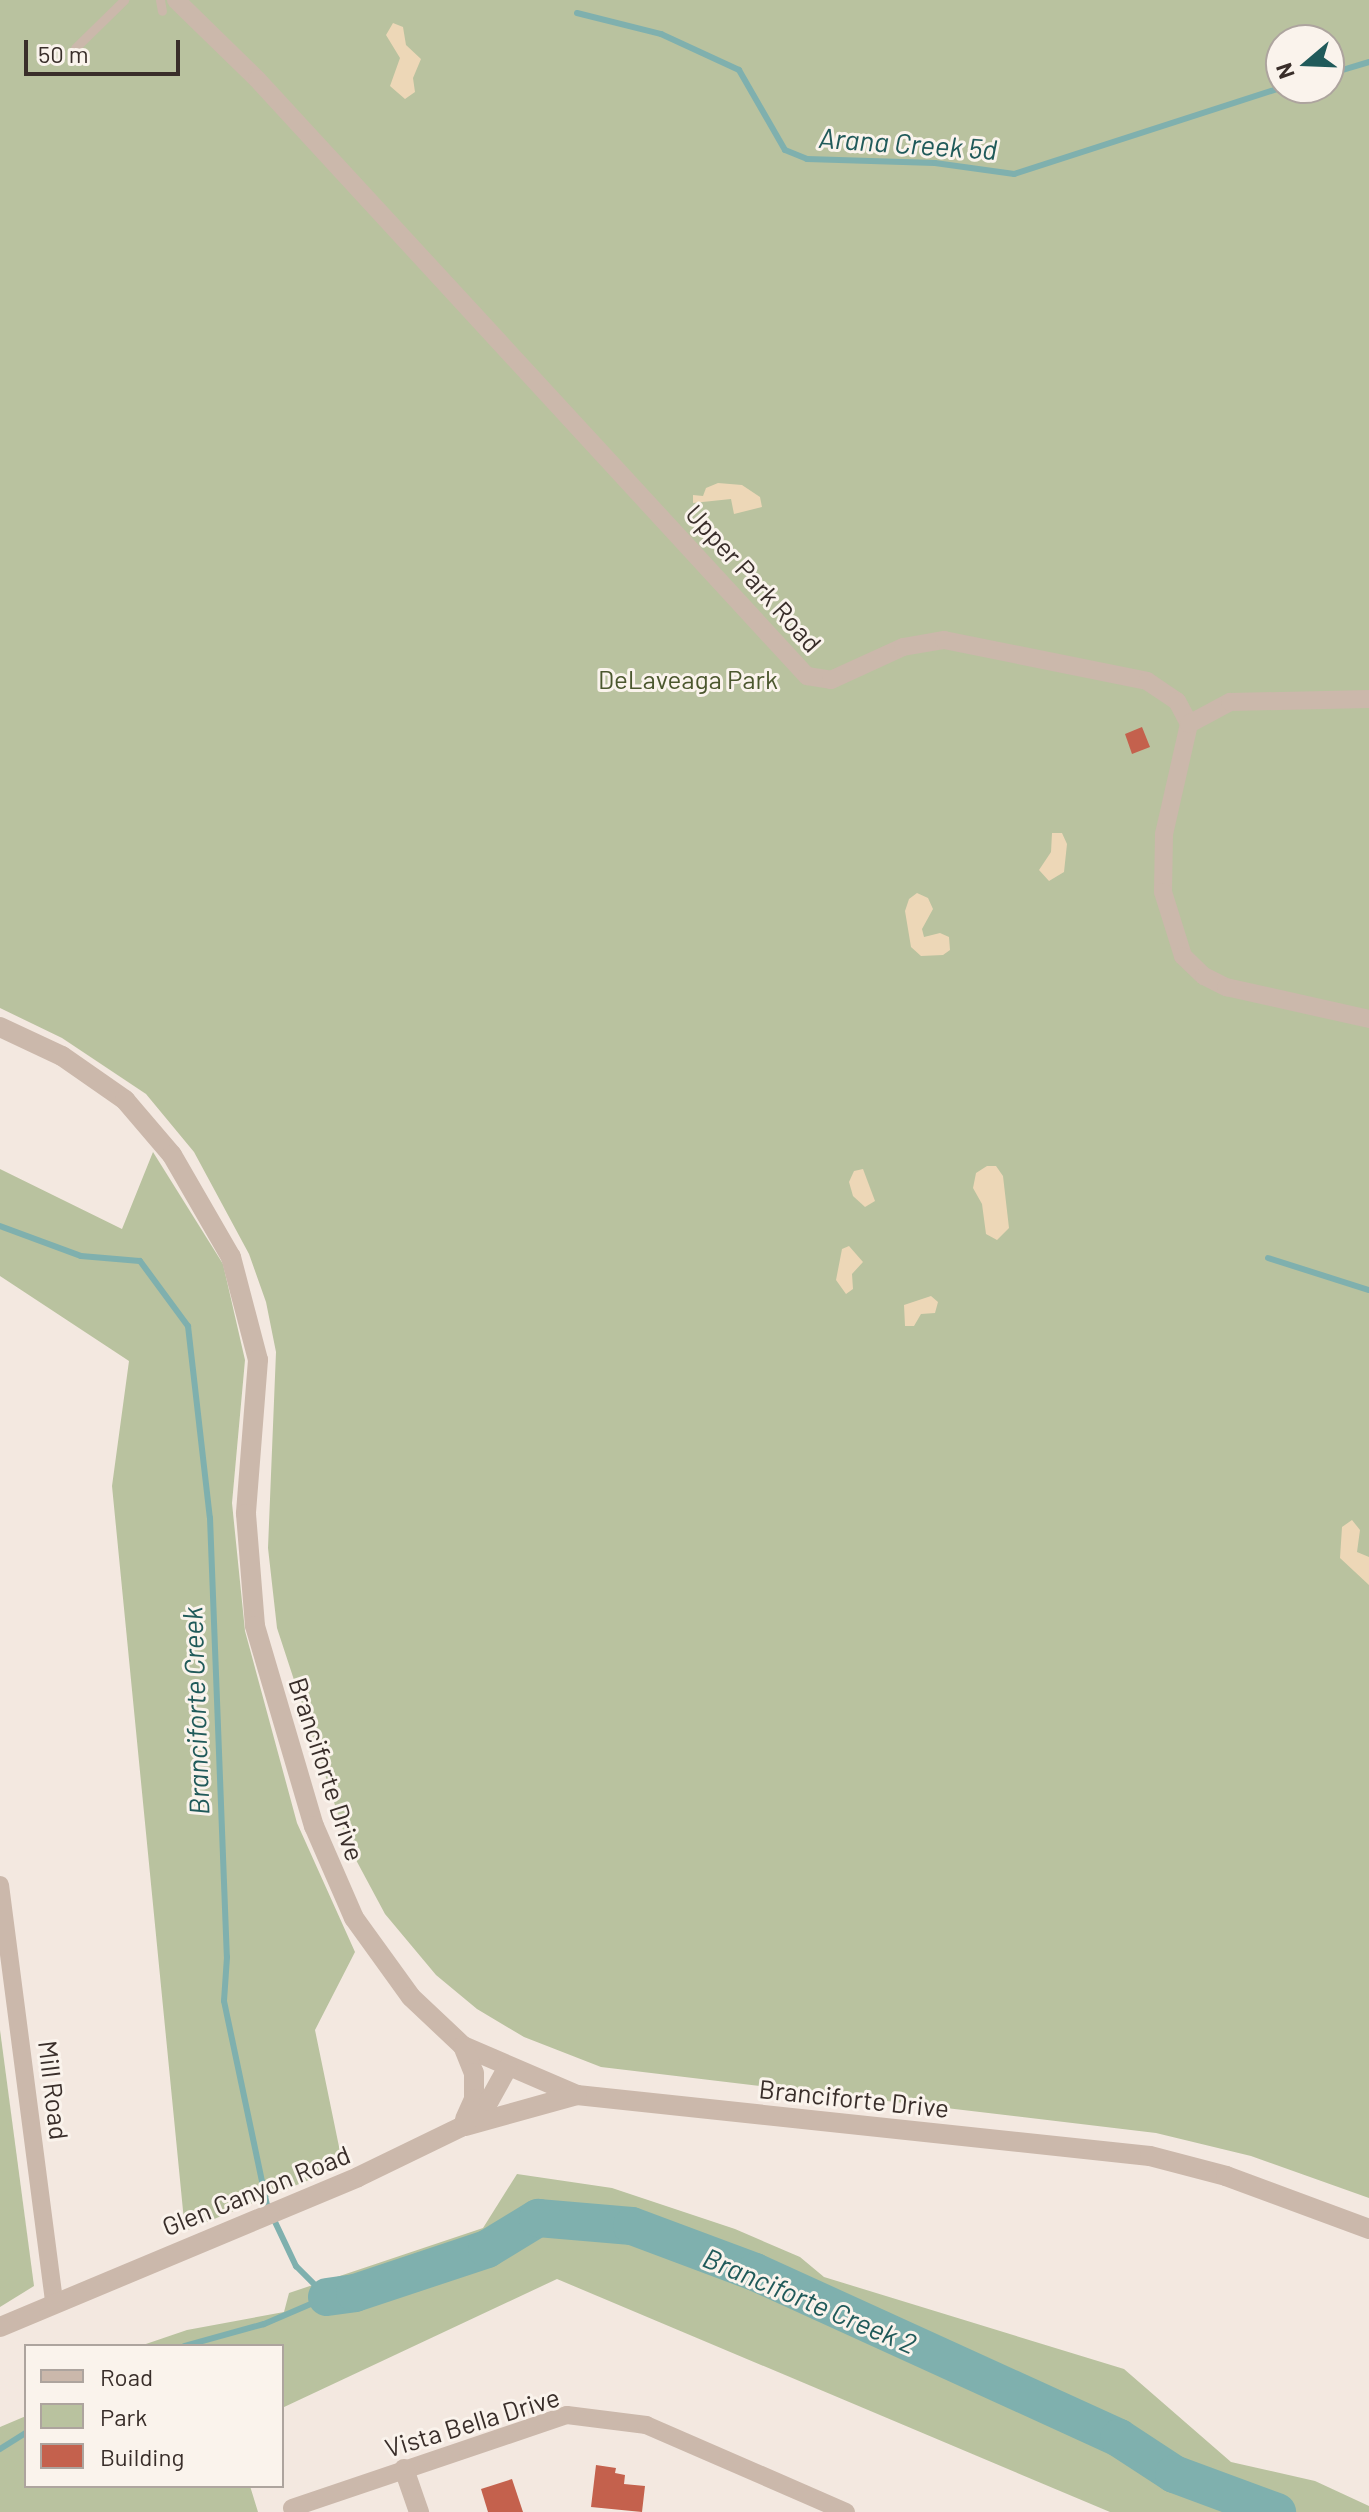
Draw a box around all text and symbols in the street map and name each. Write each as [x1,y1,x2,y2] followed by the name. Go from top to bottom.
[28,24,184,74] scale bar
[1265,24,1345,104] north arrow
[38,39,89,68] text: 50 m
[1270,60,1299,82] text: N
[818,120,998,166] water label: Arana Creek 5d
[680,498,828,658] street label: Upper Park Road
[598,663,778,695] park label: DeLaveaga Park
[175,1606,215,1816] water label: Branciforte Creek
[283,1673,371,1865] street label: Branciforte Drive
[32,2039,76,2141] street label: Mill Road
[757,2072,951,2124] street label: Branciforte Drive
[157,2138,355,2242] street label: Glen Canyon Road
[698,2240,922,2360] water label: Branciforte Creek 2
[24,2344,284,2488] legend
[100,2362,153,2391] text: Road
[381,2381,563,2463] street label: Vista Bella Drive
[100,2402,147,2431] text: Park
[100,2442,184,2471] text: Building

